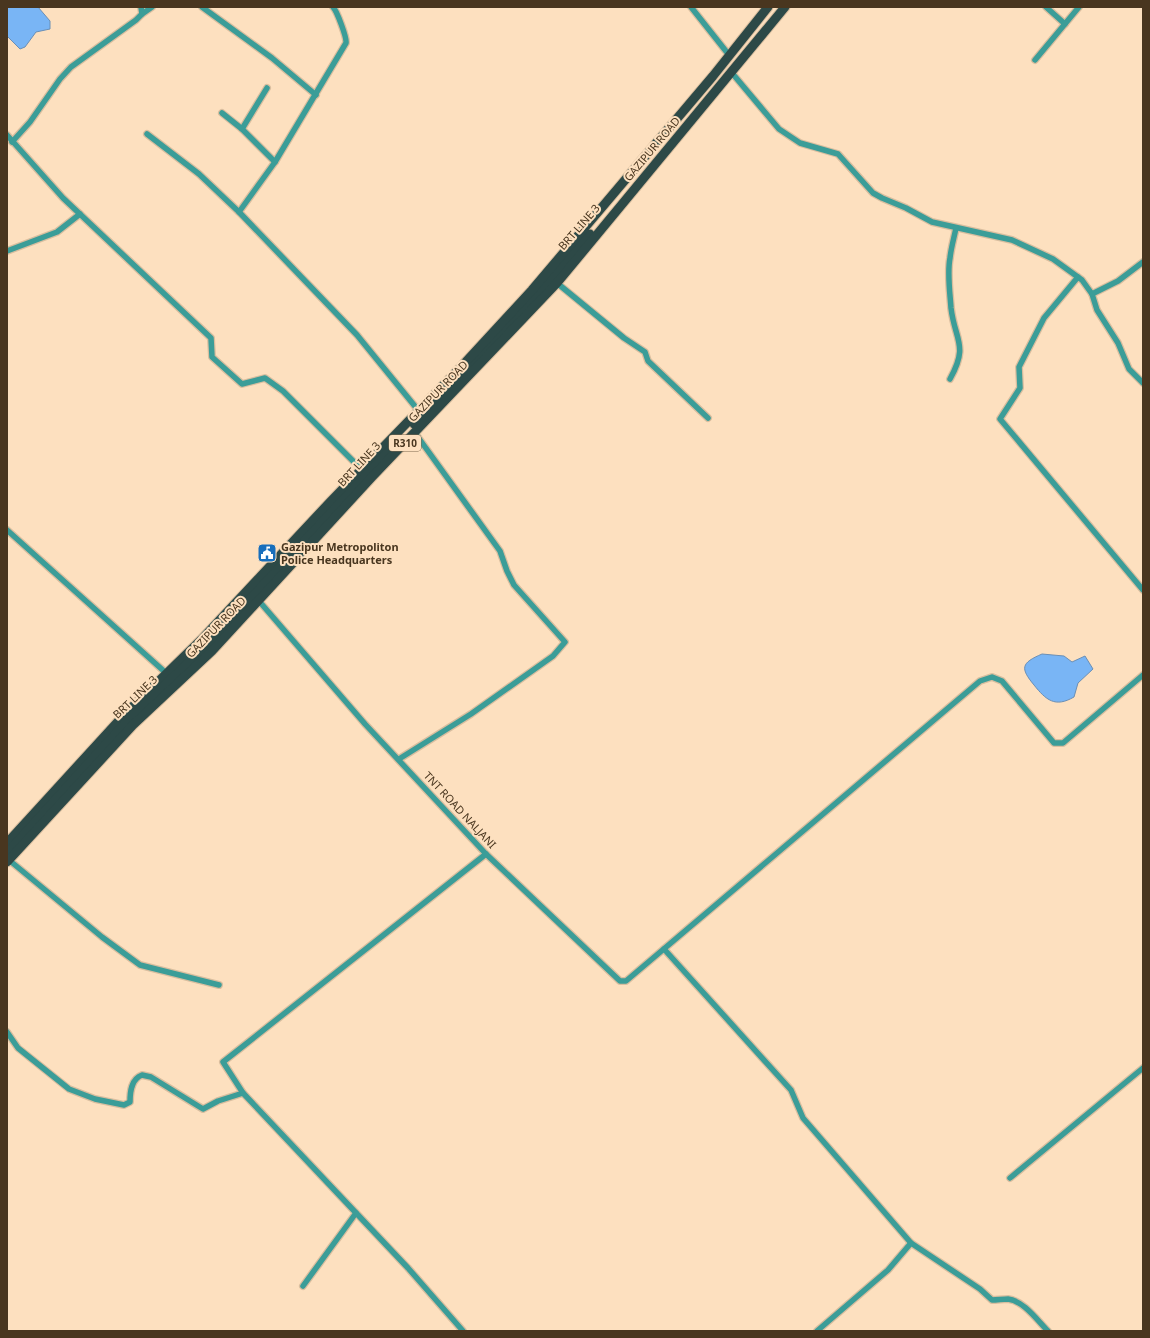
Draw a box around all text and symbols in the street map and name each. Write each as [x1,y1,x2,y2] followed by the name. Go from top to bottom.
[620,113,683,184] street label: GAZIPUR ROAD
[555,201,603,253] street label: BRT LINE 3
[405,357,471,425] street label: GAZIPUR ROAD
[389,435,421,451] road number: R310
[334,438,383,489] street label: BRT LINE 3
[281,539,399,567] place label: Gazipur Metropoliton Police Headquarters
[256,542,278,564] public building icon: Gazipur Metropoliton Police Headquarters
[183,593,249,661] street label: GAZIPUR ROAD
[109,672,160,722] street label: BRT LINE 3
[421,768,500,851] street label: TNT ROAD NALJANI

